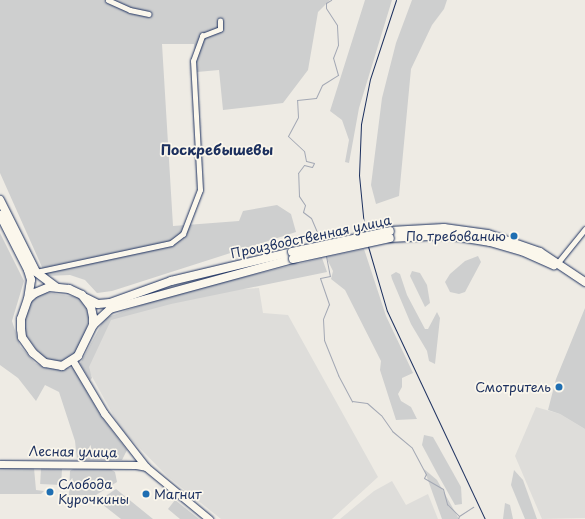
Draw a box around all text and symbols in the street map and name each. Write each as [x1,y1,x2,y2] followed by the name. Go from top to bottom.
[161,142,273,158] district label: Поскребышевы
[229,212,393,262] street label: Производственная улица
[406,228,506,244] place label: По требованию
[509,231,519,241] marker: По требованию
[475,379,551,395] place label: Смотритель
[554,382,564,392] marker: Смотритель
[28,443,118,461] street label: Лесная улица
[58,477,129,508] place label: Слобода Курочкины
[154,486,202,502] place label: Магнит
[45,487,55,497] marker: Слобода Курочкины
[141,489,151,499] marker: Магнит

